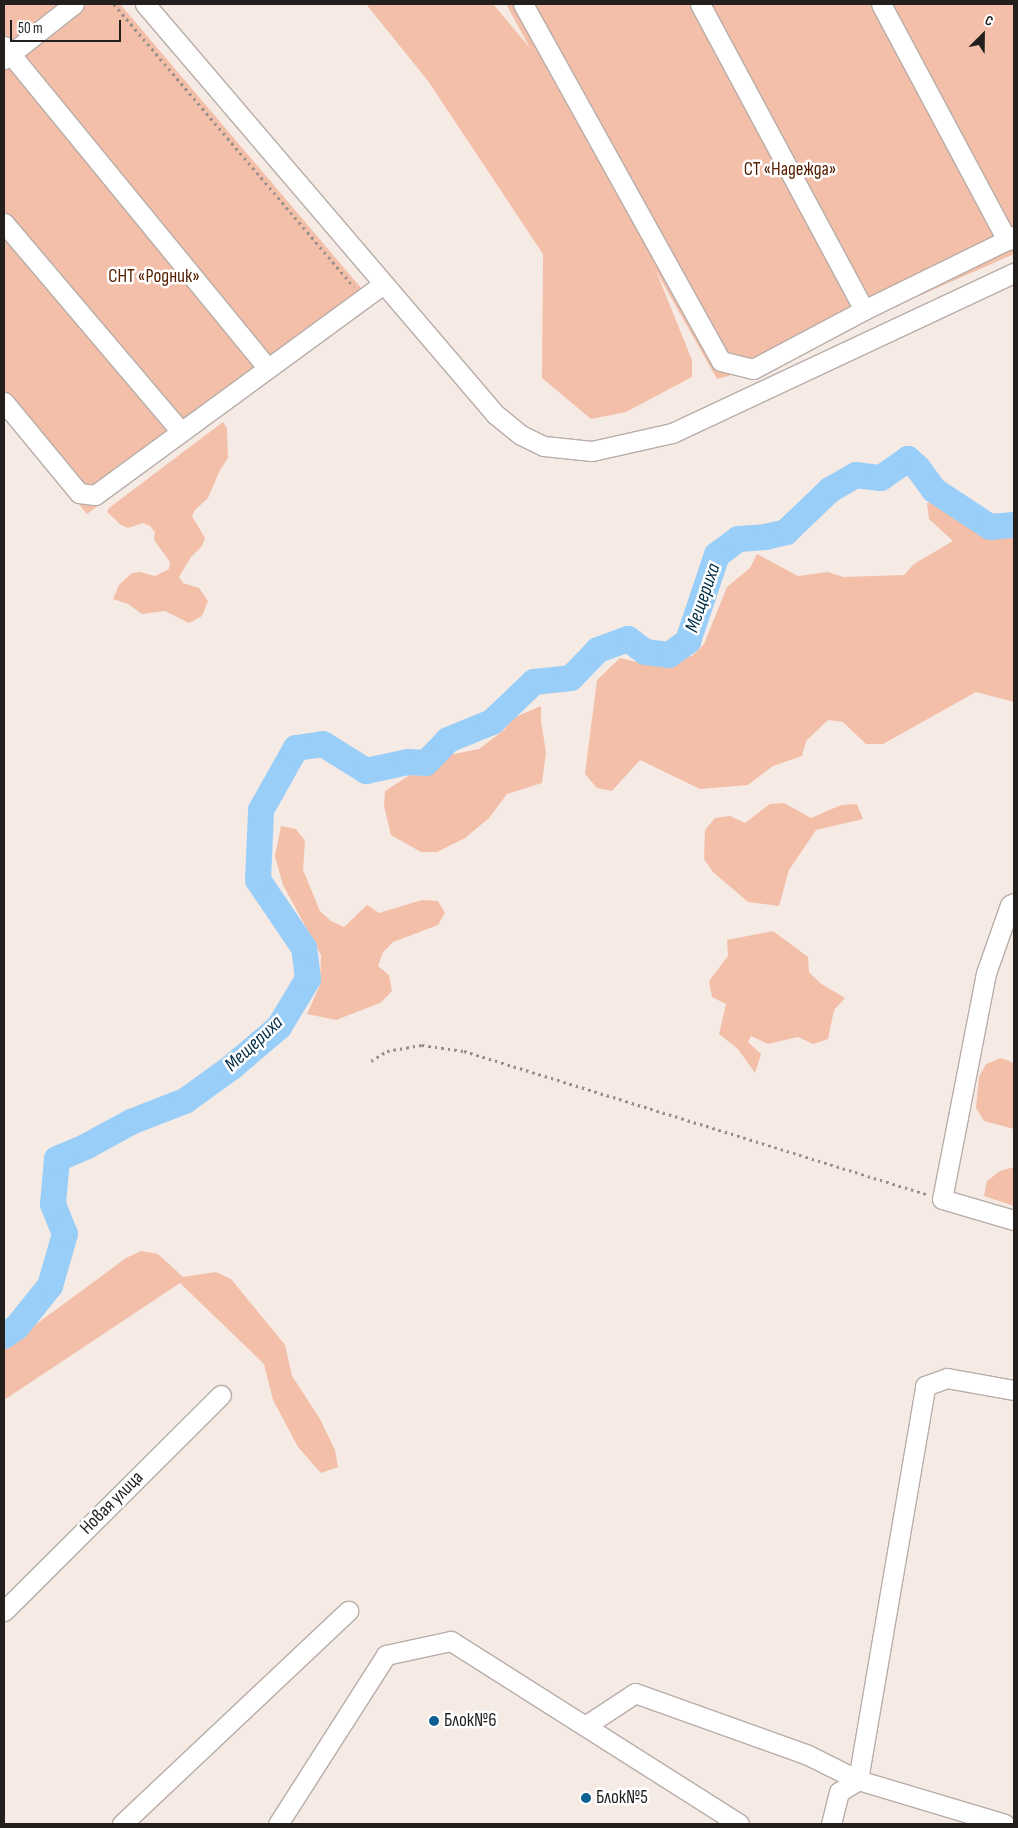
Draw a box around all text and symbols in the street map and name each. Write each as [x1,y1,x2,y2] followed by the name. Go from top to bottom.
[12,10,124,42] scale bar
[958,10,1008,60] north arrow
[982,12,996,30] text: С
[18,19,43,38] text: 50 m
[744,159,836,181] park label: СТ «Надежда»
[108,266,200,288] park label: СНТ «Родник»
[680,560,726,636] water label: Мещериха
[220,1011,288,1077] water label: Мещериха
[76,1467,148,1539] street label: Новая улица
[444,1710,497,1732] place label: Блок№6
[428,1715,440,1727] marker: Блок№6
[596,1787,648,1809] place label: Блок№5
[580,1792,592,1804] marker: Блок№5

